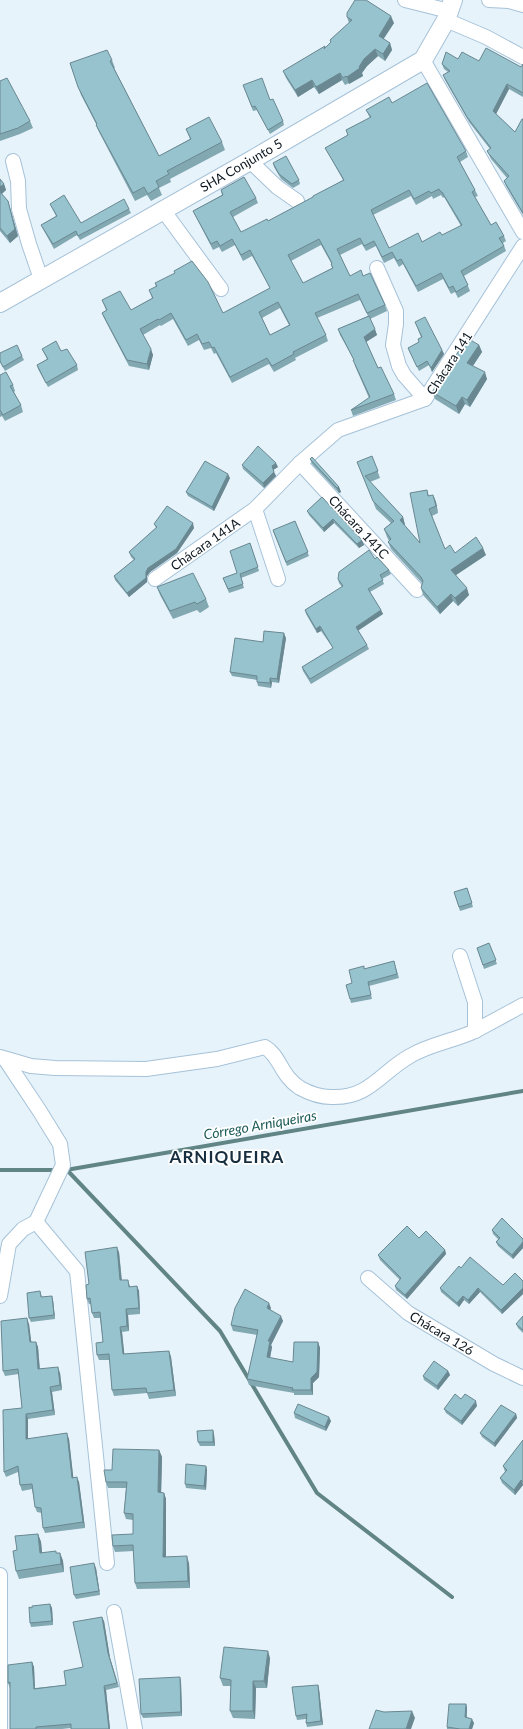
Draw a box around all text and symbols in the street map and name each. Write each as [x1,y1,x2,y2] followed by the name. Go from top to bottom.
[197,135,285,195] street label: SHA Conjunto 5
[423,328,475,398] street label: Chácara 141
[326,492,393,562] street label: Chácara 141C
[167,514,243,574] street label: Chácara 141A
[202,1106,318,1143] water label: Córrego Arniqueiras
[169,1146,284,1167] district label: ARNIQUEIRA
[407,1308,477,1358] street label: Chácara 126

